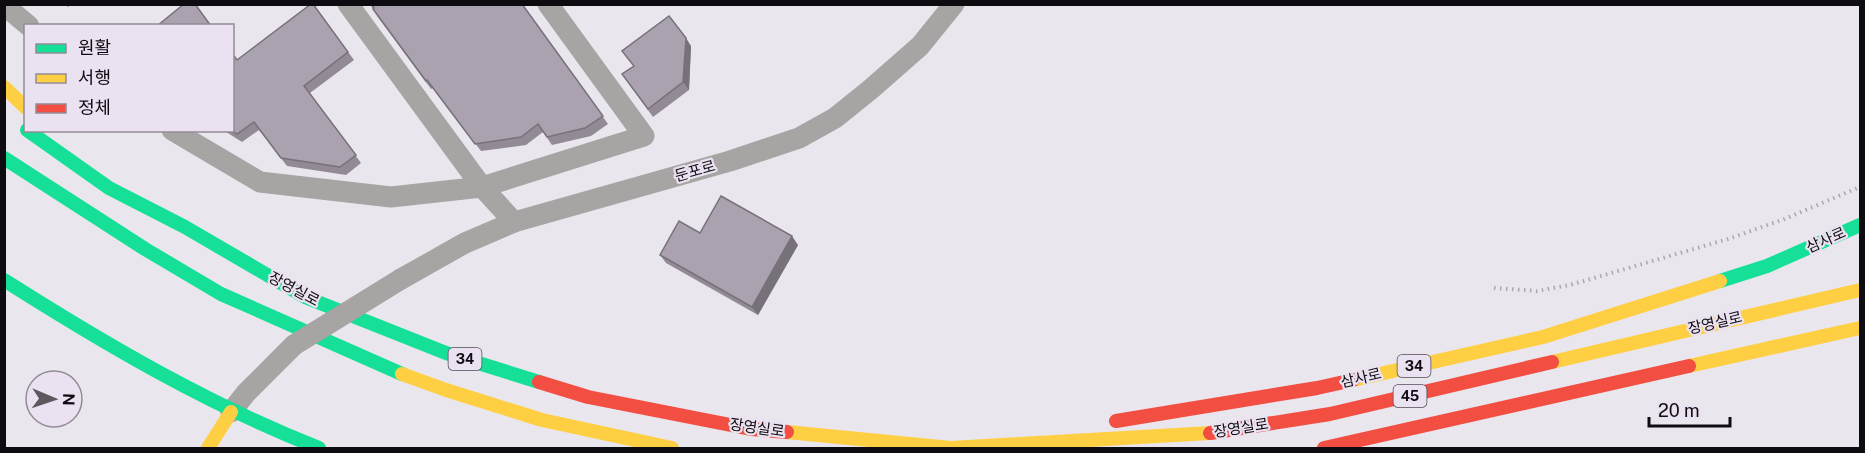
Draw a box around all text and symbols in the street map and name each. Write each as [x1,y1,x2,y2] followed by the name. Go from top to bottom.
[24,24,234,132] legend
[78,37,111,58] text: 원활
[78,67,111,88] text: 서행
[78,97,111,118] text: 정체
[673,157,717,184] street label: 둔포로
[1803,223,1848,256] street label: 삼사로
[266,268,323,309] street label: 장영실로
[1686,308,1744,337] street label: 장영실로
[448,348,482,370] road number: 34
[1398,355,1430,377] road number: 34
[1339,365,1383,390] street label: 삼사로
[24,369,84,429] north arrow
[1394,385,1426,407] road number: 45
[1649,390,1730,428] scale bar
[59,393,78,406] text: N
[1658,400,1700,421] text: 20 m
[729,415,786,440] street label: 장영실로
[1212,415,1270,440] street label: 장영실로

